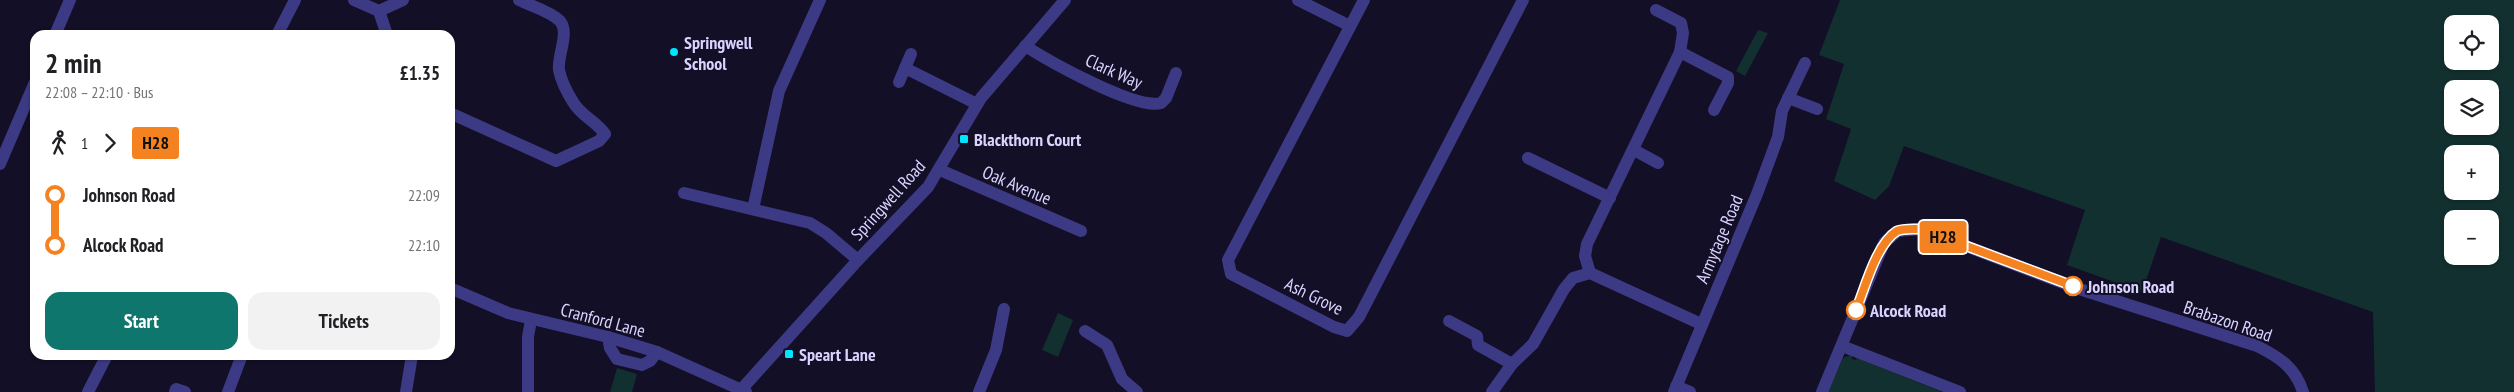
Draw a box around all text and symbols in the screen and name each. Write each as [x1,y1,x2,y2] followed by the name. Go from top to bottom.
[2444,15,2499,265] map controls
[2444,15,2499,70] button: locate
[684,31,753,75] place label: Springwell School
[45,44,102,81] text: 2 min
[668,46,680,58] marker: Springwell School
[1082,48,1146,94] street label: Clark Way
[400,61,440,85] text: £1.35
[2444,80,2499,135] button: layers
[45,82,153,102] text: 22:08 – 22:10 · Bus
[974,128,1082,151] place label: Blackthorn Court
[45,129,73,157] icon: walk
[96,129,124,157] icon: forward
[142,131,169,154] text: H28
[81,133,88,153] text: 1
[958,133,970,145] marker: Blackthorn Court
[2444,145,2499,200] button: +
[846,155,930,245] street label: Springwell Road
[979,160,1055,210] street label: Oak Avenue
[83,183,175,207] text: Johnson Road
[408,185,440,205] text: 22:09
[1690,191,1748,287] street label: Armytage Road
[2444,210,2499,265] button: −
[1914,221,1972,253] line badge: H28
[1930,225,1956,248] text: H28
[83,233,163,257] text: Alcock Road
[408,235,440,255] text: 22:10
[1281,272,1347,320] street label: Ash Grove
[2086,275,2174,298] place label: Johnson Road
[2063,276,2083,296] marker: Johnson Road
[45,292,238,350] button: Start
[248,292,440,350] button: Tickets
[2181,295,2275,347] street label: Brabazon Road
[558,298,648,342] street label: Cranford Lane
[1869,299,1946,322] place label: Alcock Road
[1846,300,1866,320] marker: Alcock Road
[799,343,876,366] place label: Speart Lane
[783,348,795,360] marker: Speart Lane

